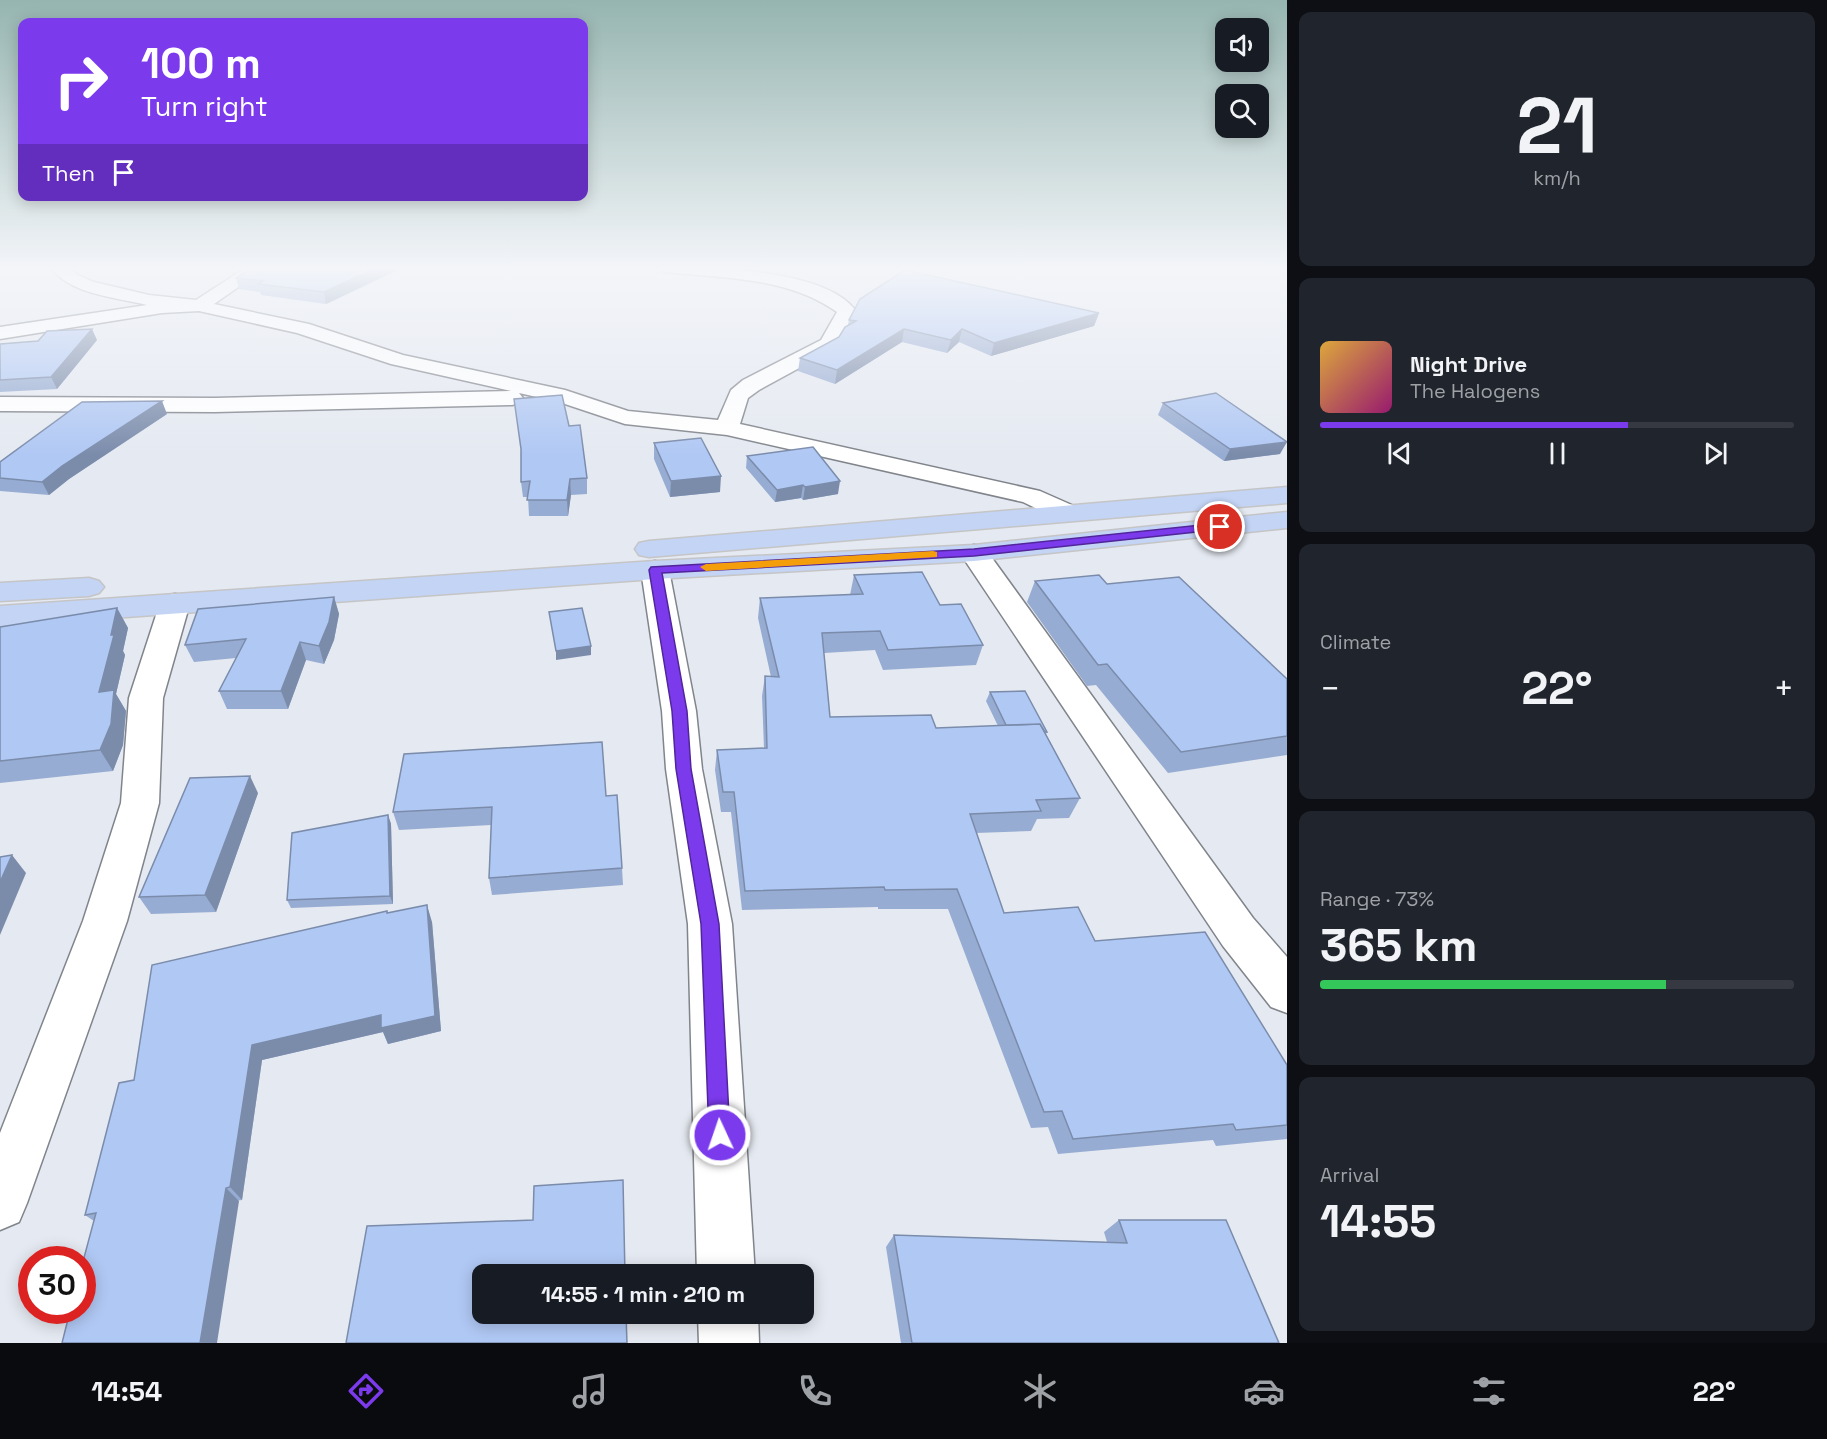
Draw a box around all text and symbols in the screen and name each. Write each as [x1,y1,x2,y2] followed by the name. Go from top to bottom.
[1215,18,1269,138] map controls
[1215,18,1269,72] button: sound
[141,37,261,90] text: 100 m
[42,42,120,120] icon: right
[1516,76,1598,176] text: 21
[1215,84,1269,138] button: search
[141,89,268,124] text: Turn right
[107,156,140,189] icon: arrive
[42,159,95,187] text: Then
[1533,165,1581,191] text: km/h
[1410,350,1527,378] text: Night Drive
[1410,378,1540,404] text: The Halogens
[1383,437,1416,470] icon: previous
[1541,437,1574,470] icon: pause
[1699,437,1732,470] icon: next
[1194,501,1245,552] pin
[1203,510,1236,543] icon: arrive
[1320,629,1391,655] text: Climate
[1521,660,1593,717] text: 22°
[1320,668,1340,710] text: −
[1774,668,1794,710] text: +
[1320,886,1434,912] text: Range · 73%
[1320,917,1477,974] text: 365 km
[688,1103,752,1167] position arrow
[1320,1162,1379,1188] text: Arrival
[1320,1193,1436,1250] text: 14:55
[18,1246,96,1324] speed limit sign: 30
[541,1280,745,1308] text: 14:55 · 1 min · 210 m
[345,1370,387,1412] icon: directions
[569,1370,611,1412] icon: music
[794,1370,836,1412] icon: phone
[1019,1370,1061,1412] icon: climate
[1243,1370,1285,1412] icon: car
[1468,1370,1510,1412] icon: filters
[91,1374,162,1409] text: 14:54
[1693,1374,1736,1409] text: 22°

